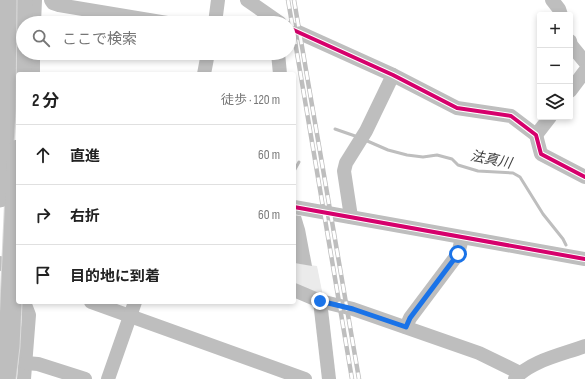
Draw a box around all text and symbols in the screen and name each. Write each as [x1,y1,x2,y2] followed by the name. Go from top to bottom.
[537,12,573,120] map controls
[537,12,573,48] button: +
[16,16,296,60] search box
[30,27,52,49] icon: search
[62,30,137,49] text: ここで検索
[537,48,573,84] button: −
[537,84,573,120] button: layers
[32,91,59,111] text: 2 分
[221,92,280,108] text: 徒歩 · 120 m
[32,144,54,166] icon: ahead
[70,147,100,166] text: 直進
[258,147,280,163] text: 60 m
[469,147,515,172] water label: 法真川
[32,204,54,226] icon: right
[70,207,100,226] text: 右折
[258,207,280,223] text: 60 m
[449,245,467,263] route start
[32,264,54,286] icon: arrive
[70,267,160,286] text: 目的地に到着
[311,292,329,310] route end

